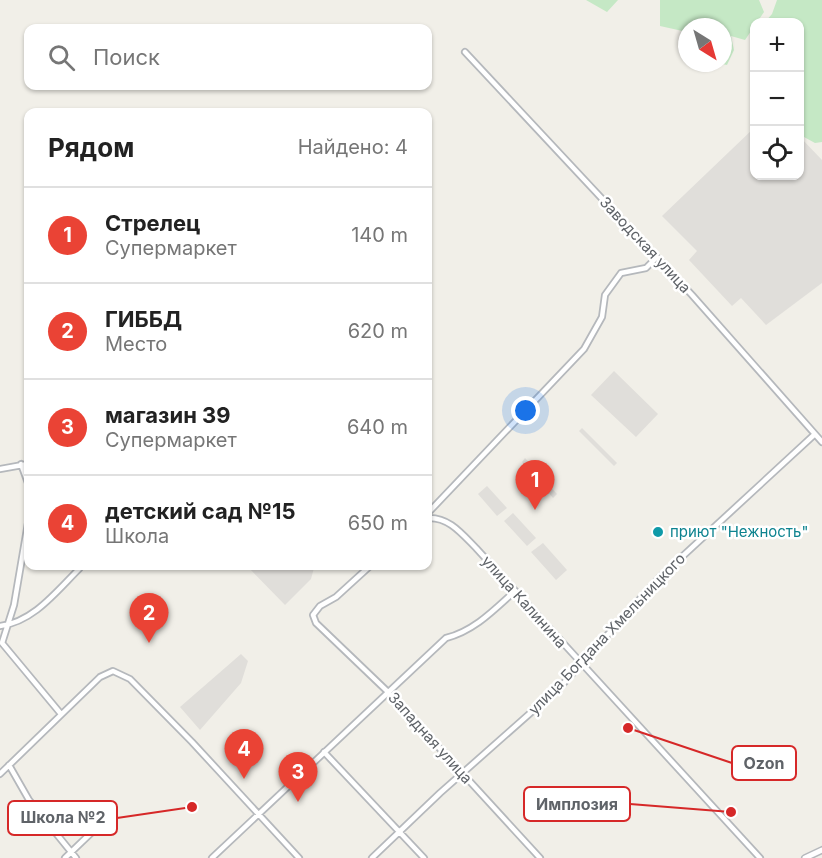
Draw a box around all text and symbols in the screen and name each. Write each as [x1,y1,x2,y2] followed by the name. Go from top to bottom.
[678,18,732,72] north arrow
[750,18,804,180] map controls
[750,18,804,72] button: +
[24,24,432,90] search box
[45,41,78,74] icon: search
[93,44,160,70] text: Поиск
[750,72,804,126] button: −
[750,126,804,180] button: locate
[48,132,134,163] text: Рядом
[298,135,408,159] text: Найдено: 4
[596,193,695,297] street label: Заводская улица
[105,210,200,236] text: Стрелец
[63,223,72,247] text: 1
[351,223,408,247] text: 140 m
[105,236,237,260] text: Супермаркет
[105,306,182,332] text: ГИББД
[61,319,74,343] text: 2
[348,319,408,343] text: 620 m
[105,332,167,356] text: Место
[511,396,540,425] your location
[105,402,231,428] text: магазин 39
[61,415,74,439] text: 3
[347,415,408,439] text: 640 m
[105,428,237,452] text: Супермаркет
[516,460,554,510] pin: 1
[105,498,296,524] text: детский сад №15
[61,511,74,535] text: 4
[348,511,408,535] text: 650 m
[670,522,808,541] place label: приют "Нежность"
[105,524,169,548] text: Школа
[651,525,665,539] marker: приют "Нежность"
[524,549,689,719] street label: улица Богдана Хмельницкого
[478,552,571,652] street label: улица Калинина
[130,594,168,643] pin: 2
[384,688,477,787] street label: Западная улица
[224,730,264,779] pin: 4
[732,746,796,780] callout: Ozon
[278,752,318,802] pin: 3
[744,753,784,773] text: Ozon
[524,787,630,821] callout: Имплозия
[536,794,618,814] text: Имплозия
[8,801,117,835] callout: Школа №2
[20,807,106,827] text: Школа №2

